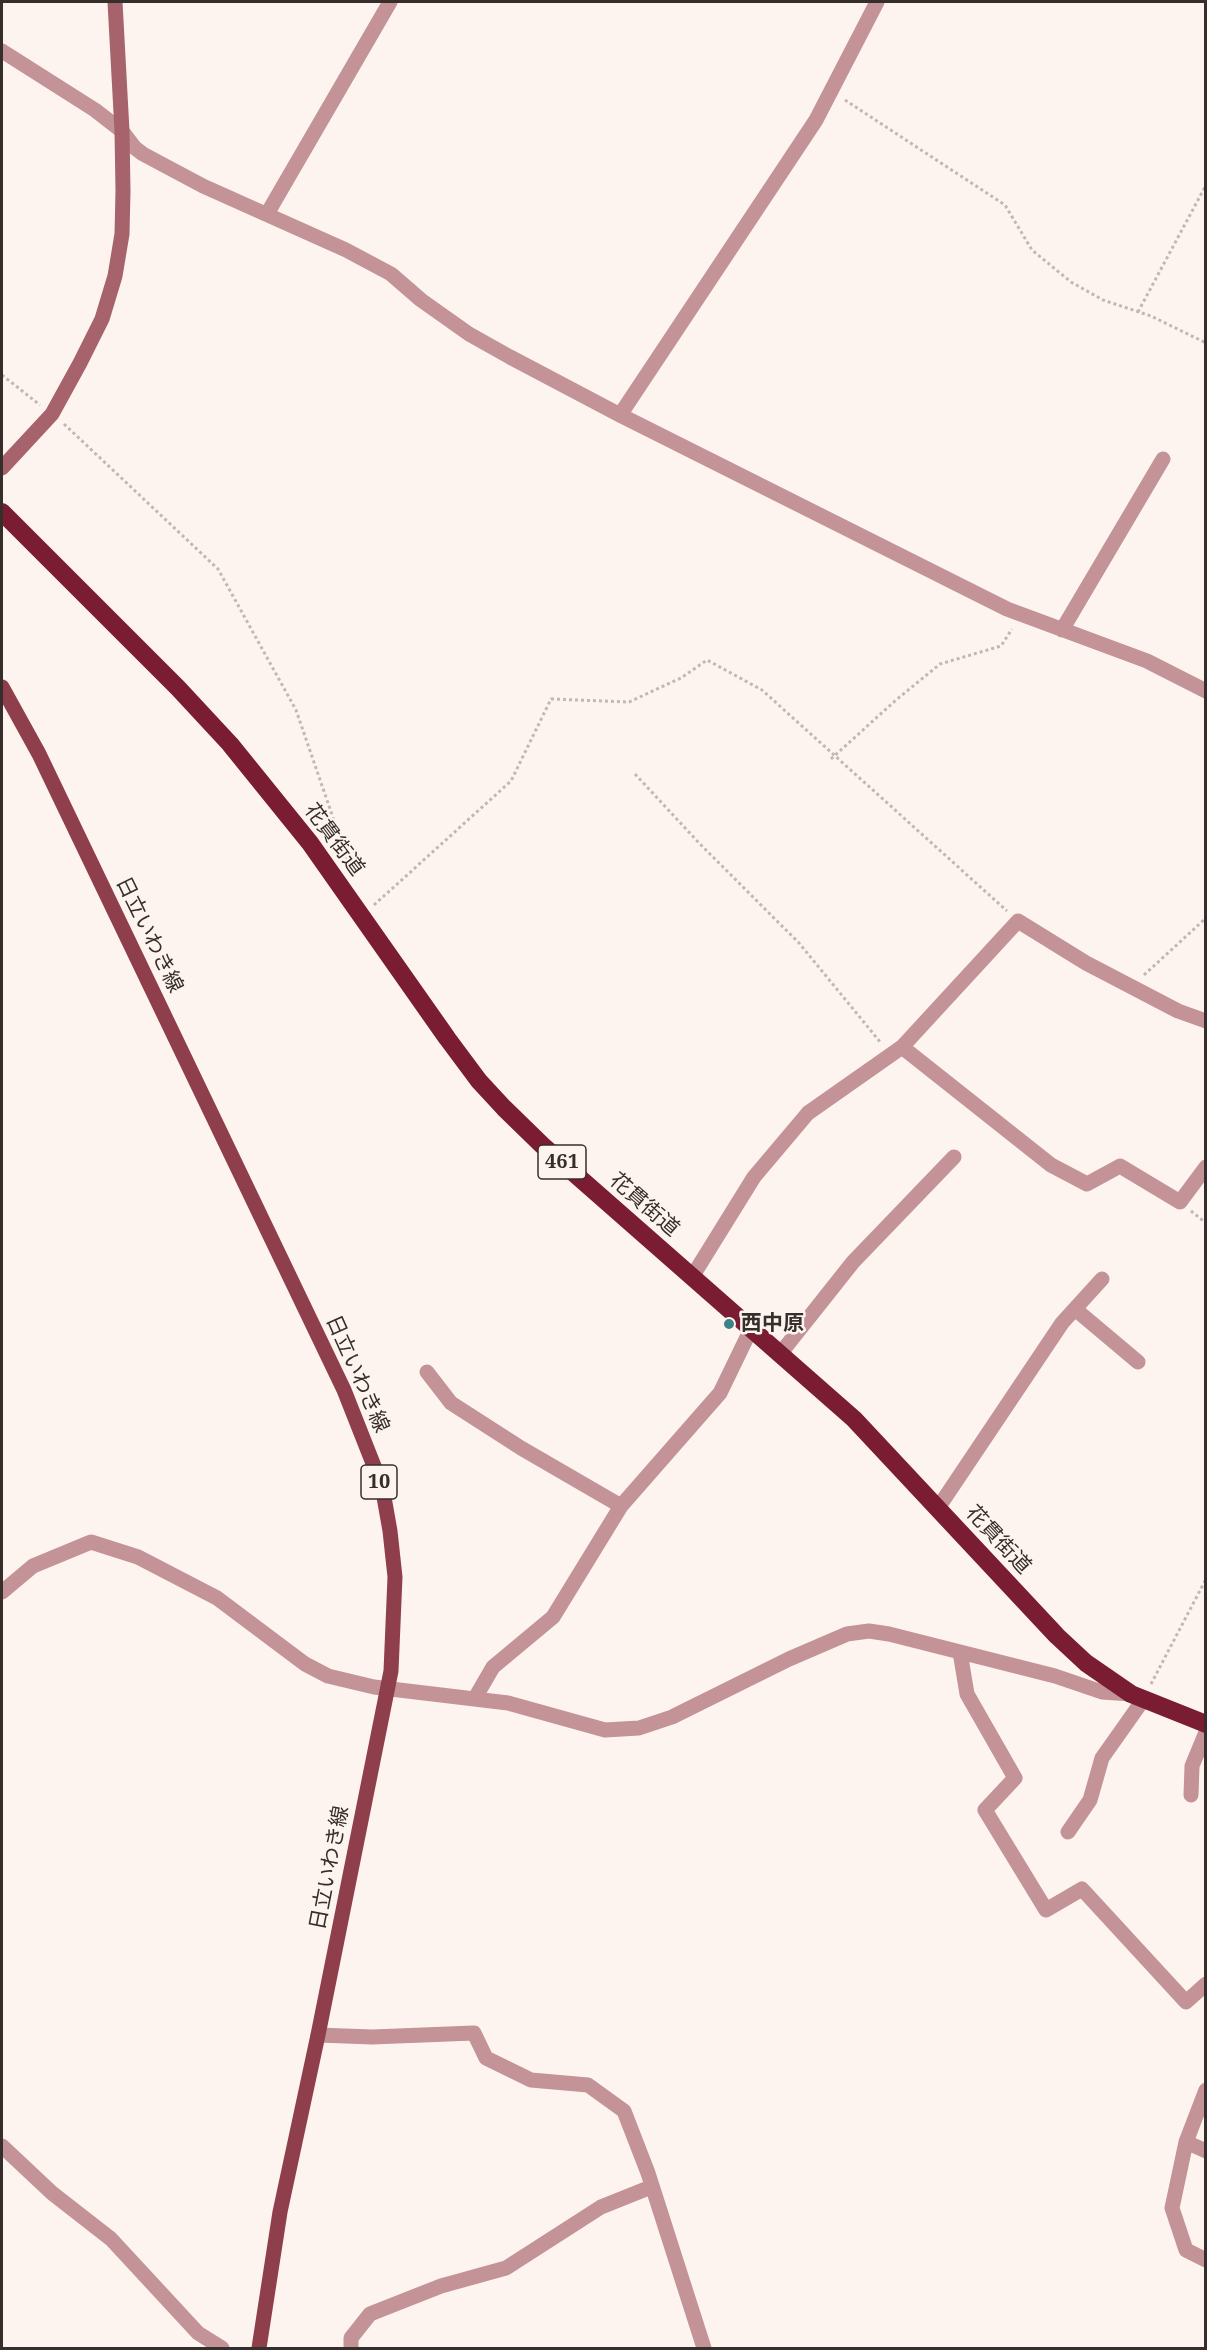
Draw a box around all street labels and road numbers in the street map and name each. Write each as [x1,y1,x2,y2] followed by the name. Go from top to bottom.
[299,799,369,881] street label: 花貫街道
[110,873,188,997] street label: 日立いわき線
[538,1145,586,1179] road number: 461
[604,1168,684,1242] street label: 花貫街道
[320,1311,394,1437] street label: 日立いわき線
[361,1465,397,1499] road number: 10
[960,1501,1036,1579] street label: 花貫街道
[306,1804,354,1932] street label: 日立いわき線

